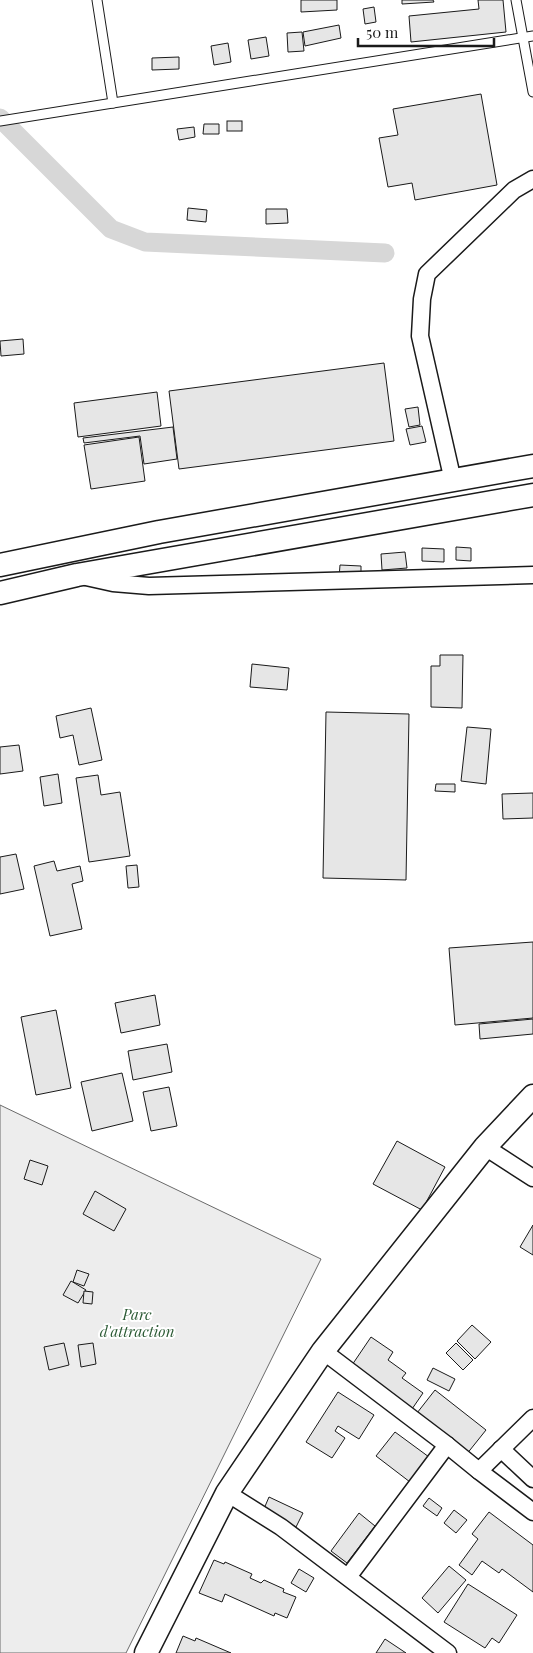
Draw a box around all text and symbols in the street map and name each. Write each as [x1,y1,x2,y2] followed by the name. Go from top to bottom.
[358,15,494,47] scale bar
[366,22,399,42] text: 50 m
[100,1304,174,1341] park label: Parc d'attraction

